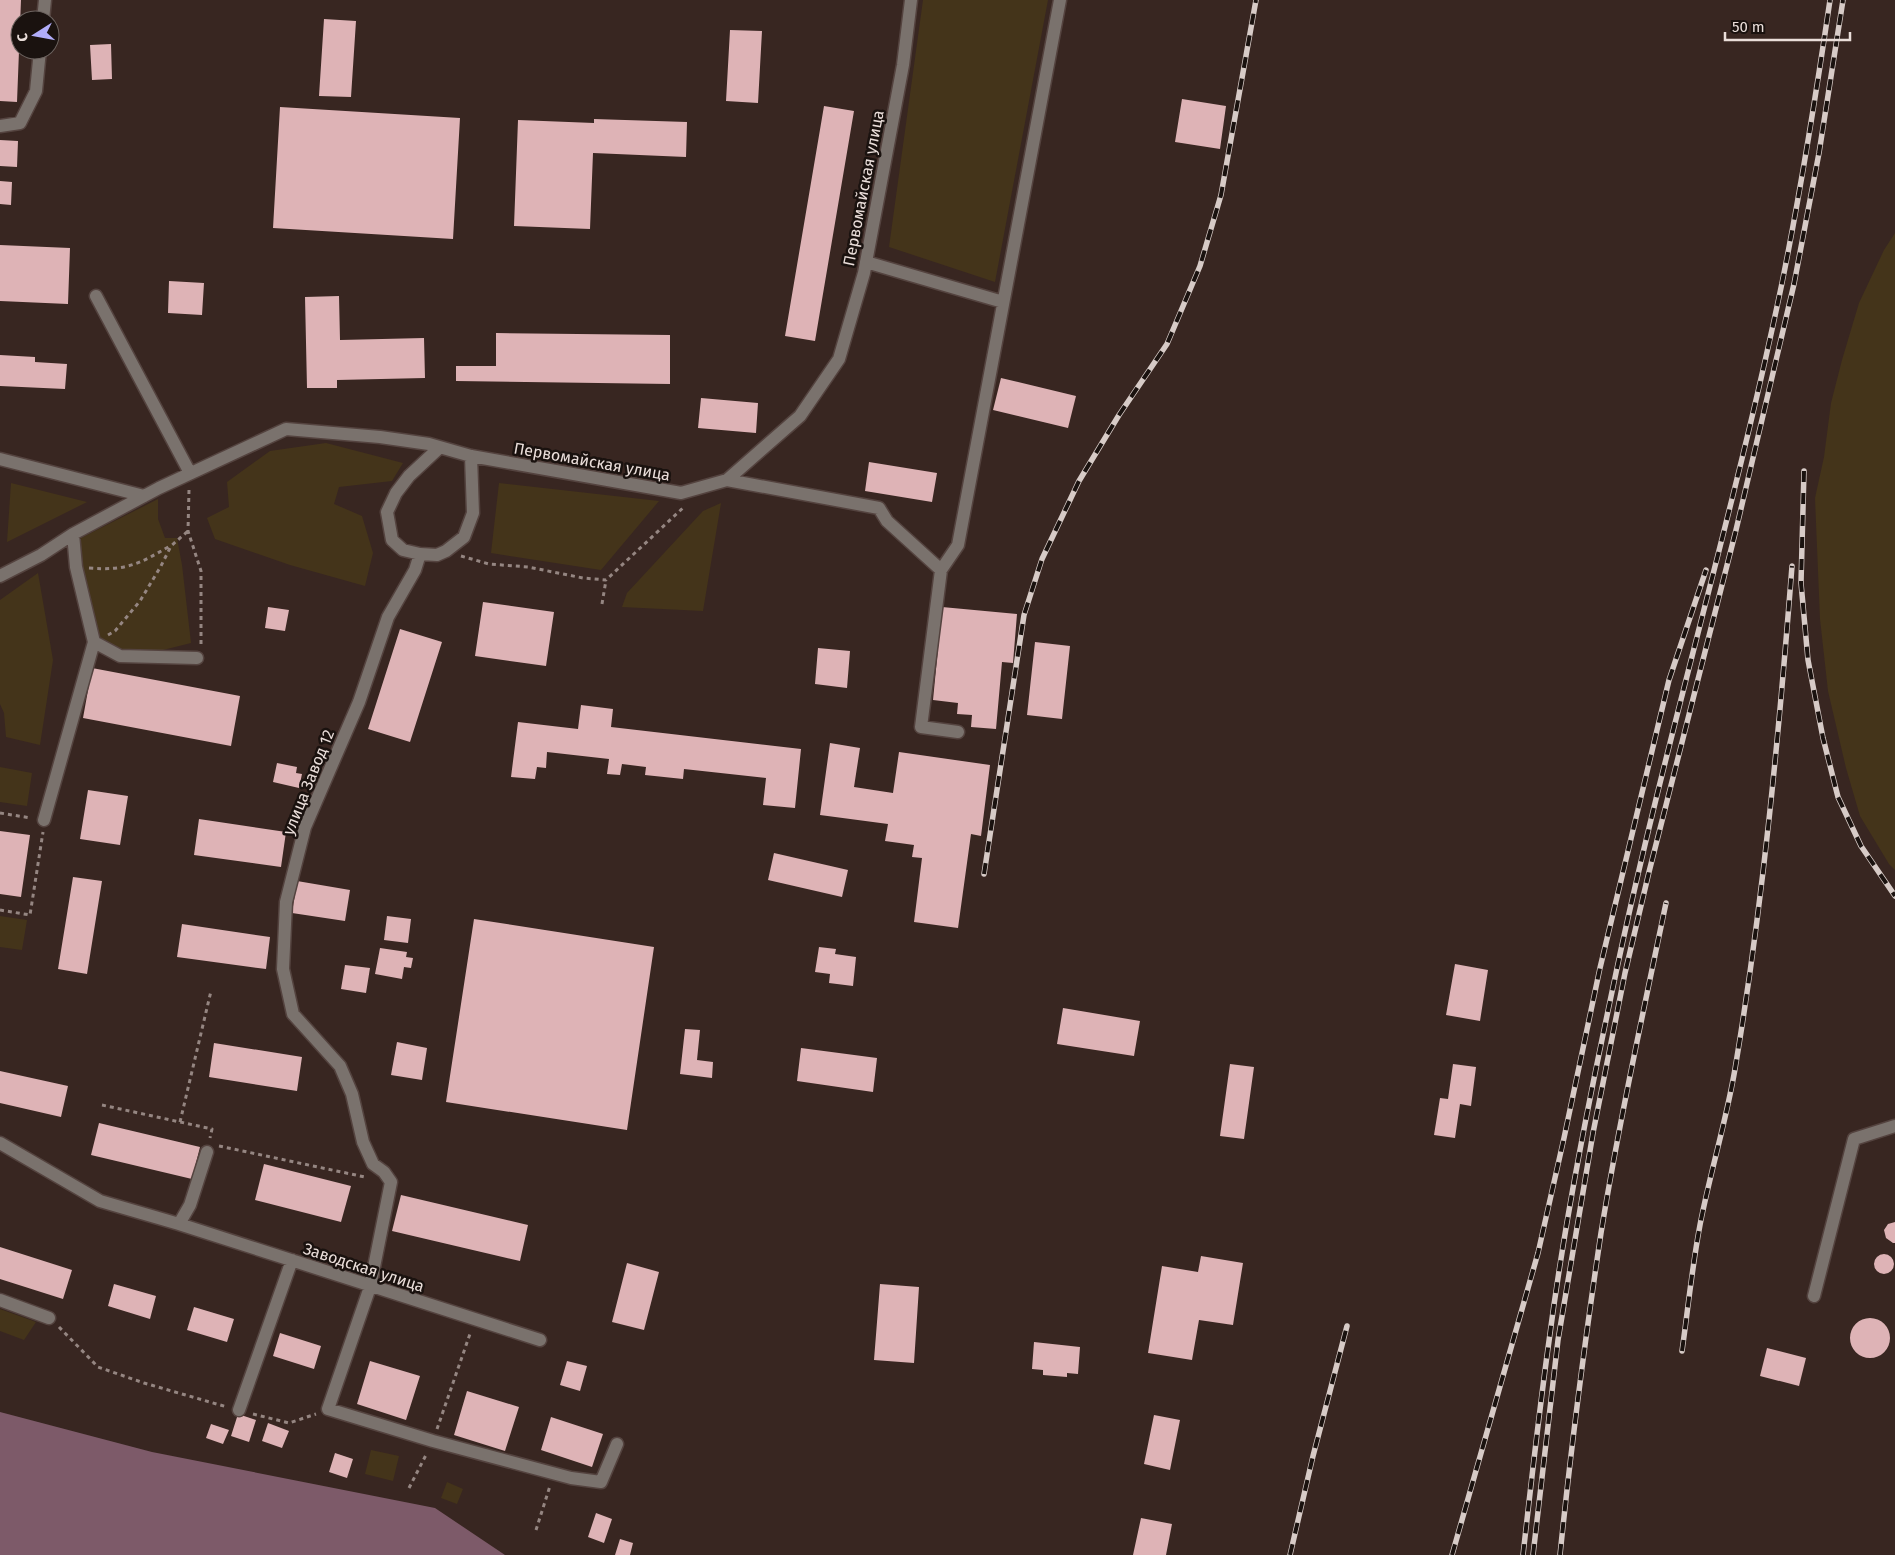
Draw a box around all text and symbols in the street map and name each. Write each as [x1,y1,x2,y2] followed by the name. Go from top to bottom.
[10,10,60,60] north arrow
[1725,10,1850,42] scale bar
[1732,18,1765,36] text: 50 m
[14,32,32,43] text: С
[839,109,888,268] street label: Первомайская улица
[512,438,672,485] street label: Первомайская улица
[279,727,338,838] street label: улица Завод 12
[301,1239,427,1296] street label: Заводская улица

